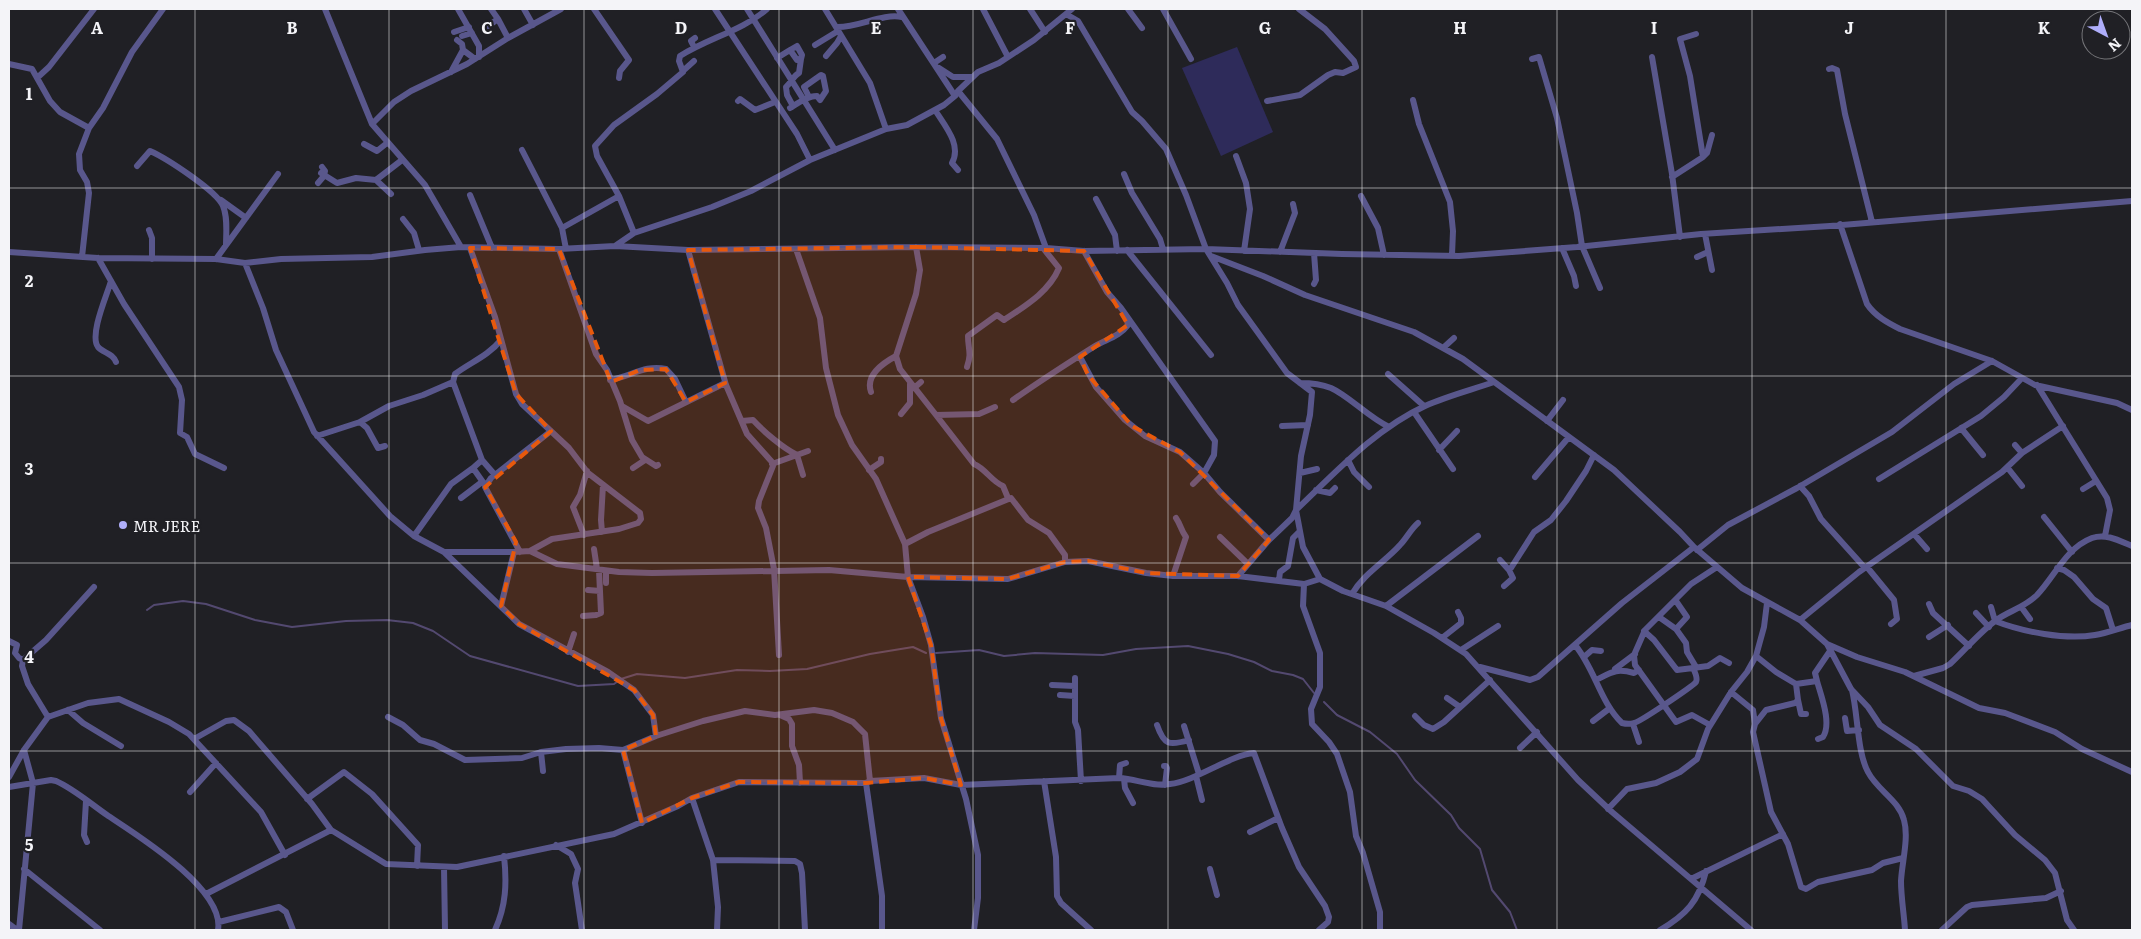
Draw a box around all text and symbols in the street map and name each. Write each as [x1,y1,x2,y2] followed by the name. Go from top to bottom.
[2081,10,2131,60] north arrow
[91,15,103,39] text: A
[286,15,298,39] text: B
[481,15,493,39] text: C
[675,15,687,39] text: D
[871,15,882,39] text: E
[1065,15,1075,39] text: F
[1259,15,1271,39] text: G
[1453,15,1467,39] text: H
[1651,15,1657,39] text: I
[1844,15,1854,39] text: J
[2038,15,2051,39] text: K
[2104,34,2126,57] text: N
[26,81,33,105] text: 1
[25,268,34,292] text: 2
[25,456,34,480] text: 3
[133,514,200,537] place label: MR JERE
[117,519,129,531] marker: MR JERE
[24,644,34,668] text: 4
[25,832,34,856] text: 5

